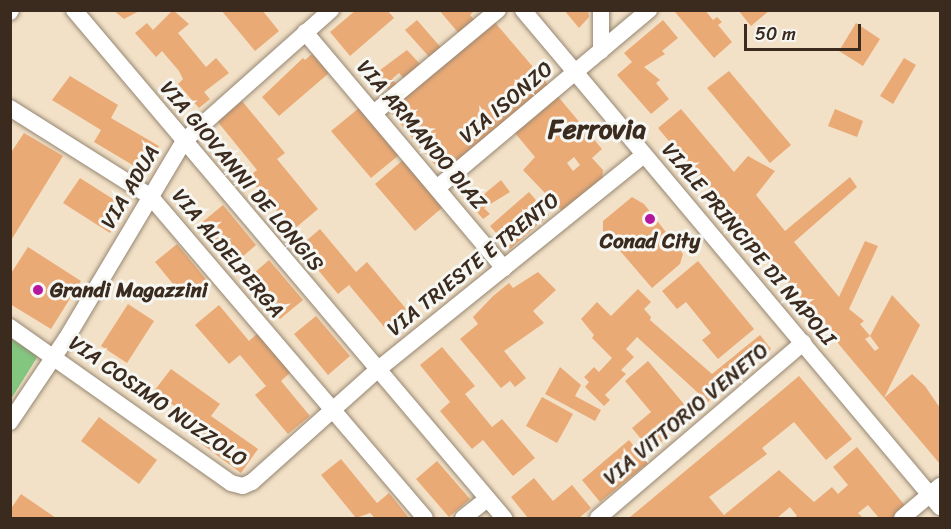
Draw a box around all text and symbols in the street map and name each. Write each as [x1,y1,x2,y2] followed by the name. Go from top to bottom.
[747,12,864,50] scale bar
[755,18,796,50] text: 50 m
[351,54,493,216] street label: VIA ARMANDO DIAZ
[454,55,558,149] street label: VIA ISONZO
[154,74,330,278] street label: VIA GIOVANNI DE LONGIS
[548,114,646,146] district label: Ferrovia
[657,138,841,350] street label: VIALE PRINCIPE DI NAPOLI
[95,140,165,234] street label: VIA ADUA
[167,183,289,323] street label: VIA ALDELPERGA
[381,186,565,342] street label: VIA TRIESTE E TRENTO
[643,212,657,226] marker: Conad City
[599,228,701,254] place label: Conad City
[50,277,208,303] place label: Grandi Magazzini
[31,283,45,297] marker: Grandi Magazzini
[64,330,252,472] street label: VIA COSIMO NUZZOLO
[599,338,773,490] street label: VIA VITTORIO VENETO

